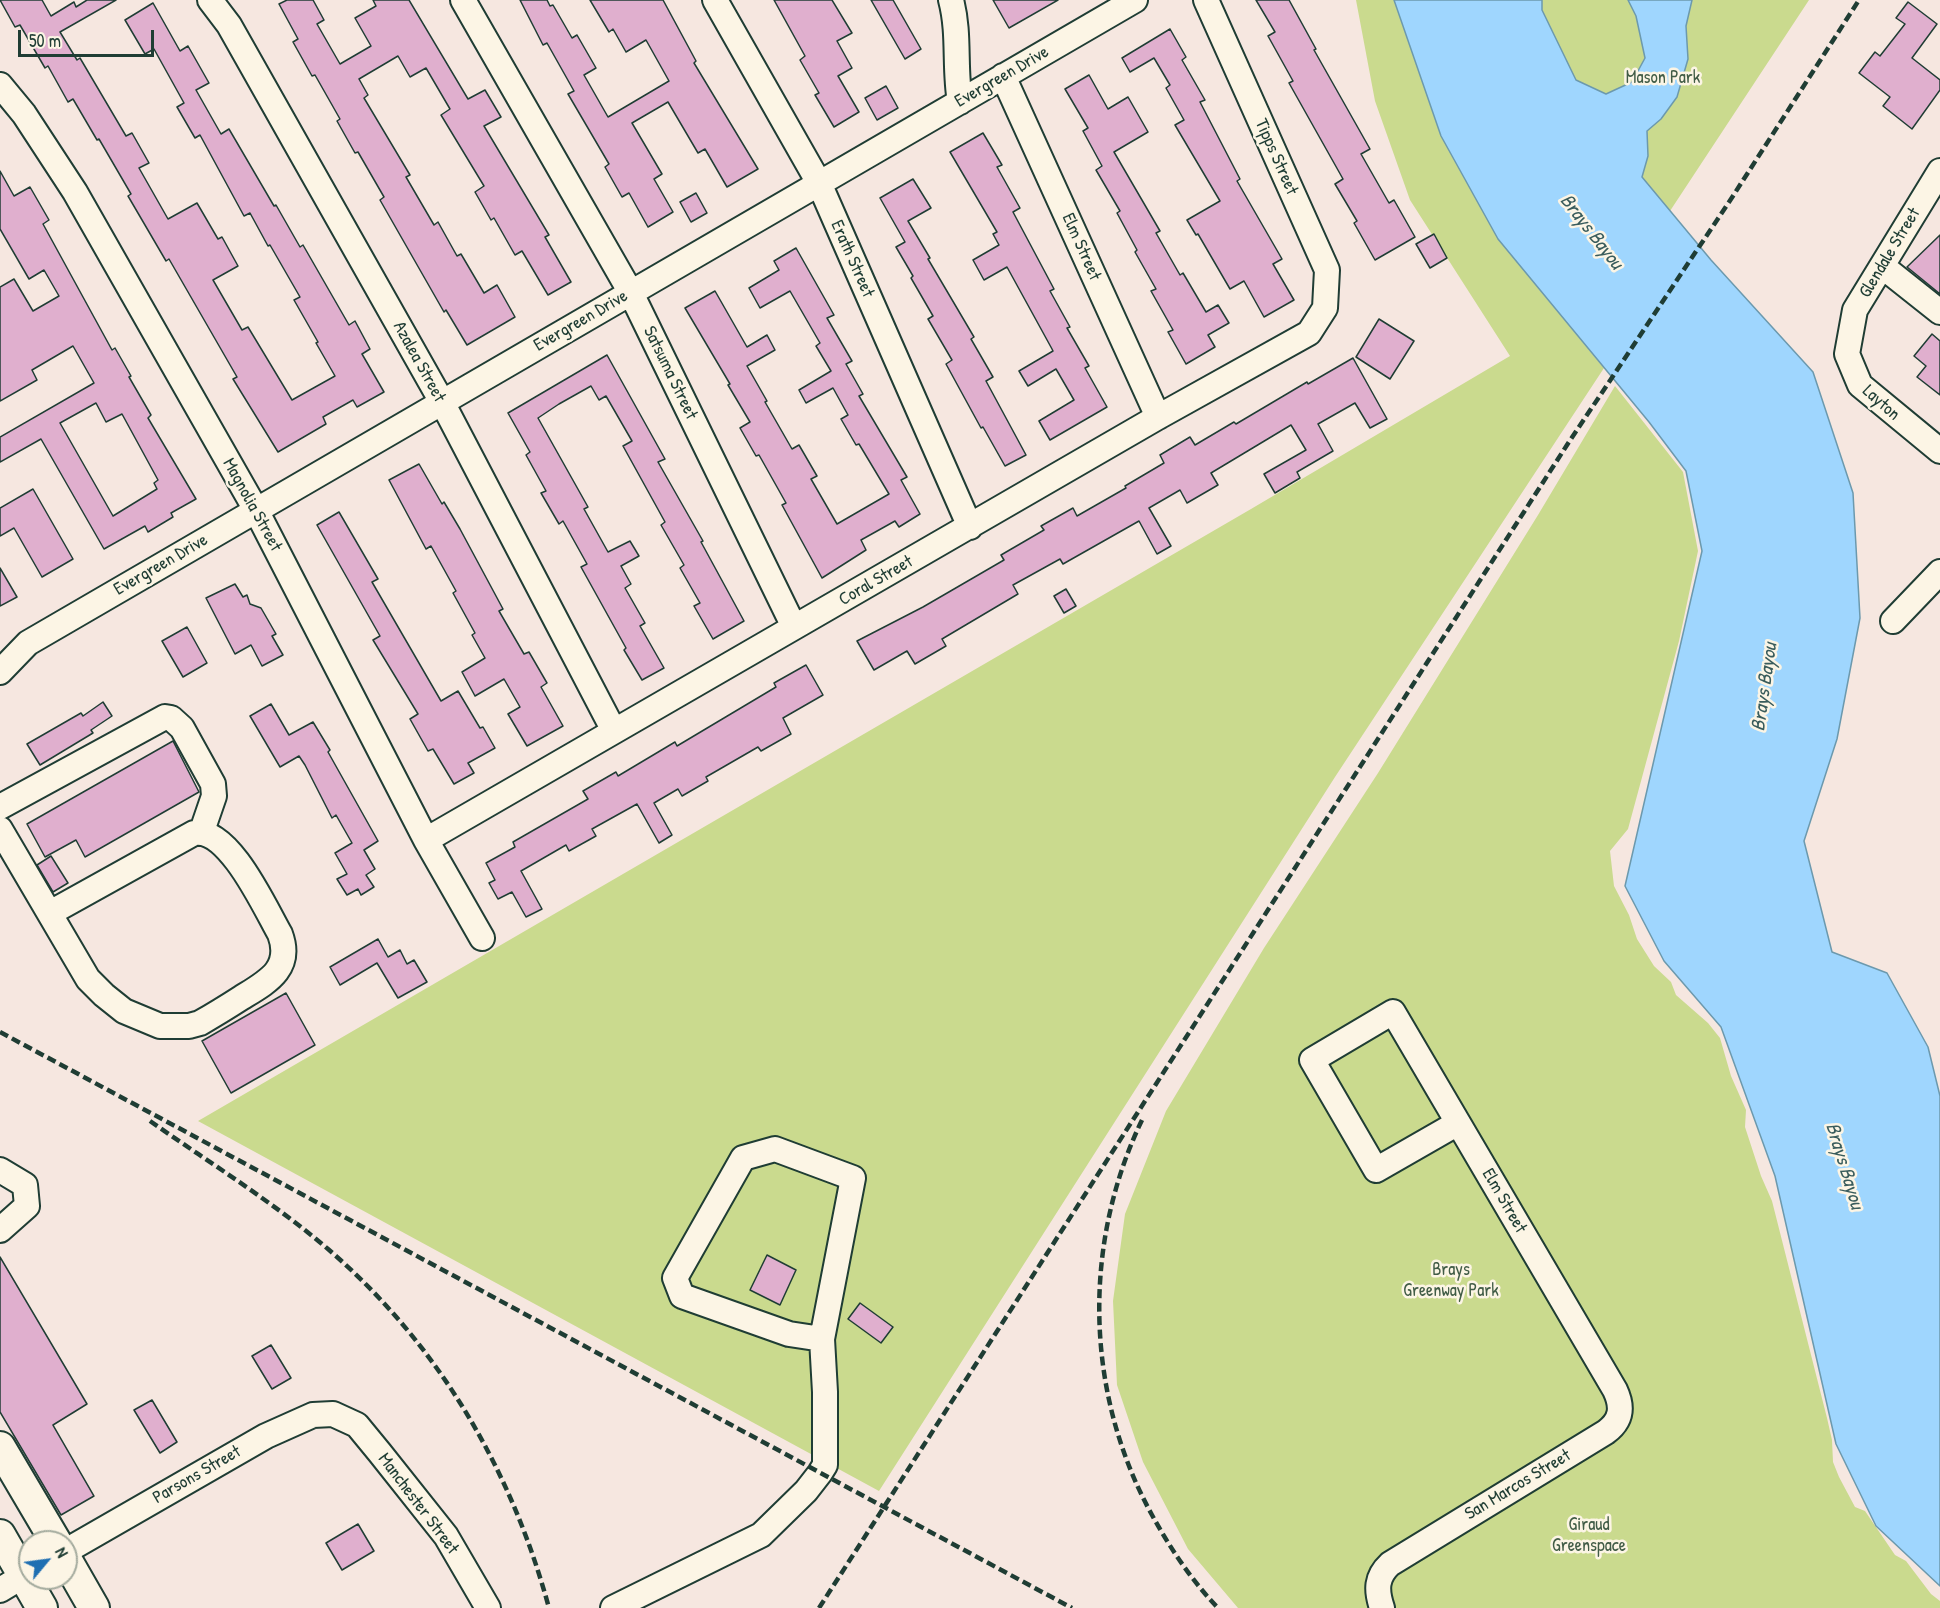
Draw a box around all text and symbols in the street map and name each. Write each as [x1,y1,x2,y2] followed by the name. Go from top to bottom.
[21,18,158,56] scale bar
[29,28,61,53] text: 50 m
[951,41,1053,113] street label: Evergreen Drive
[1626,67,1700,89] park label: Mason Park
[1250,116,1302,198] street label: Tipps Street
[1554,190,1628,274] water label: Brays Bayou
[1855,204,1925,302] street label: Glendale Street
[1057,210,1105,284] street label: Elm Street
[826,217,878,301] street label: Erath Street
[530,285,632,357] street label: Evergreen Drive
[388,318,450,406] street label: Azalea Street
[638,323,702,423] street label: Satsuma Street
[1858,381,1904,425] street label: Layton
[218,455,286,555] street label: Magnolia Street
[110,529,212,601] street label: Evergreen Drive
[835,551,917,611] street label: Coral Street
[1747,641,1783,733] water label: Brays Bayou
[1820,1120,1868,1212] water label: Brays Bayou
[1477,1165,1531,1237] street label: Elm Street
[1403,1259,1499,1302] park label: Brays Greenway Park
[149,1441,245,1509] street label: Parsons Street
[1461,1445,1575,1525] street label: San Marcos Street
[373,1449,463,1559] street label: Manchester Street
[1552,1514,1626,1556] park label: Giraud Greenspace
[18,1530,78,1590] north arrow
[50,1543,74,1561] text: N

